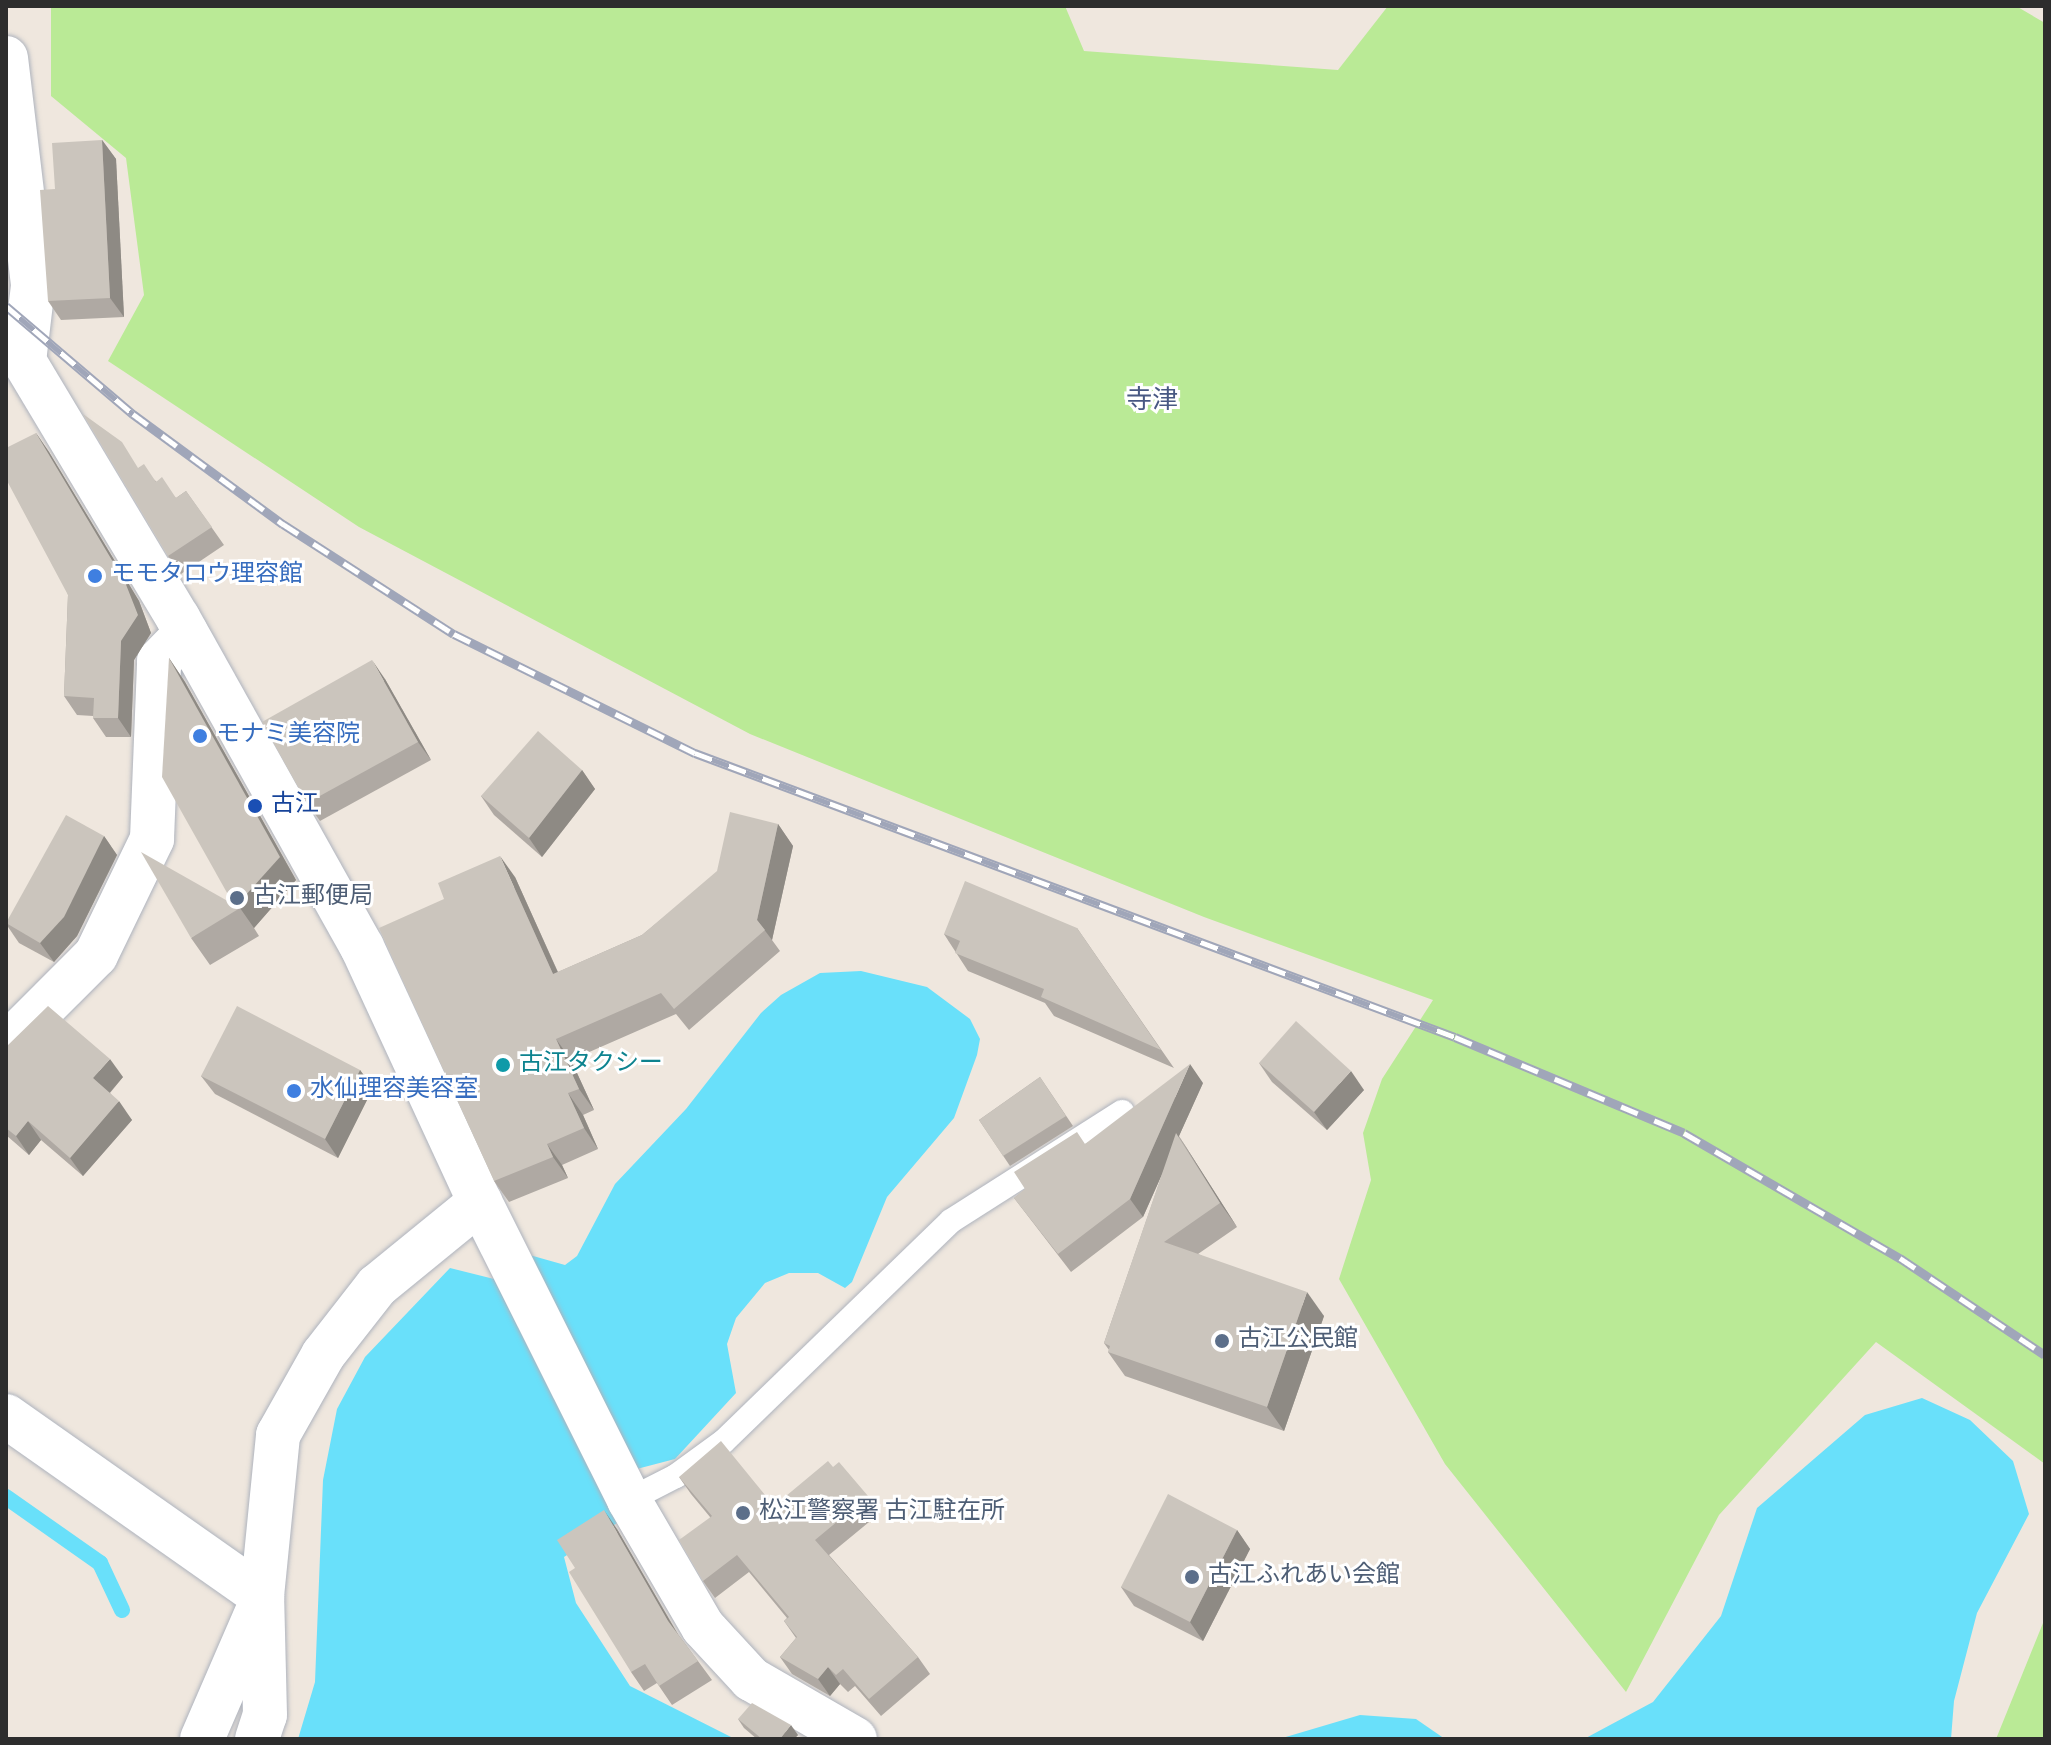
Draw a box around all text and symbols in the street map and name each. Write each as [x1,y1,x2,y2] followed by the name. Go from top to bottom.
[1126,386,1178,418] district label: 寺津
[111,562,303,590] place label: モモタロウ理容館
[86,567,104,585] marker: モモタロウ理容館
[216,722,360,750] place label: モナミ美容院
[191,727,209,745] marker: モナミ美容院
[271,792,319,820] place label: 古江
[246,797,264,815] marker: 古江
[253,884,373,912] place label: 古江郵便局
[228,889,246,907] marker: 古江郵便局
[519,1051,663,1079] place label: 古江タクシー
[494,1056,512,1074] marker: 古江タクシー
[310,1077,478,1105] place label: 水仙理容美容室
[285,1082,303,1100] marker: 水仙理容美容室
[1238,1327,1358,1355] place label: 古江公民館
[1213,1332,1231,1350] marker: 古江公民館
[759,1499,1005,1527] place label: 松江警察署 古江駐在所
[734,1504,752,1522] marker: 松江警察署 古江駐在所
[1208,1563,1400,1591] place label: 古江ふれあい会館
[1183,1568,1201,1586] marker: 古江ふれあい会館

